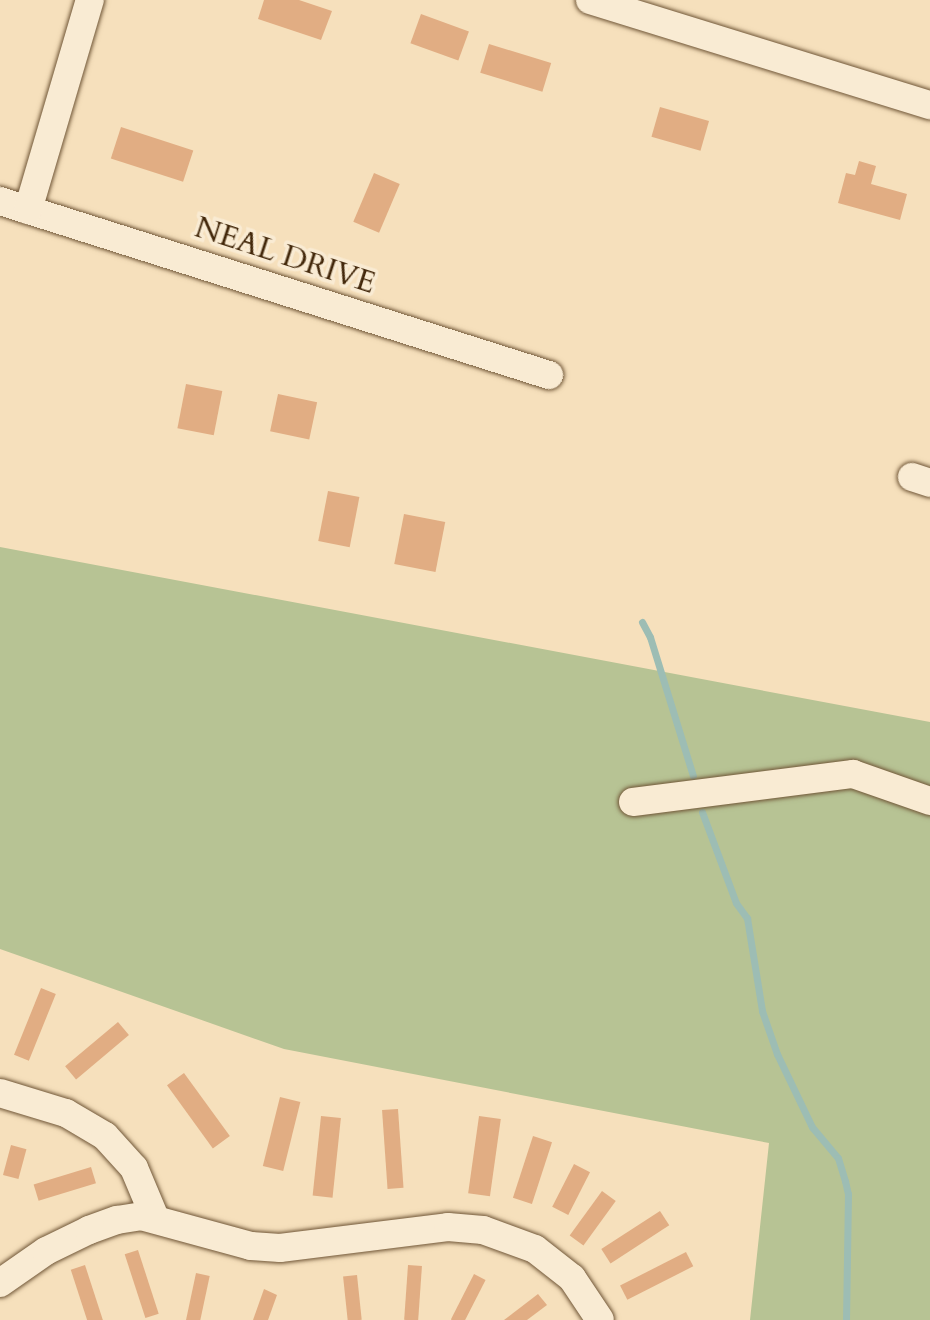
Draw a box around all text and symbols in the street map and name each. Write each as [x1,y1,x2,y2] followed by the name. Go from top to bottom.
[190,210,380,302] street label: NEAL DRIVE

